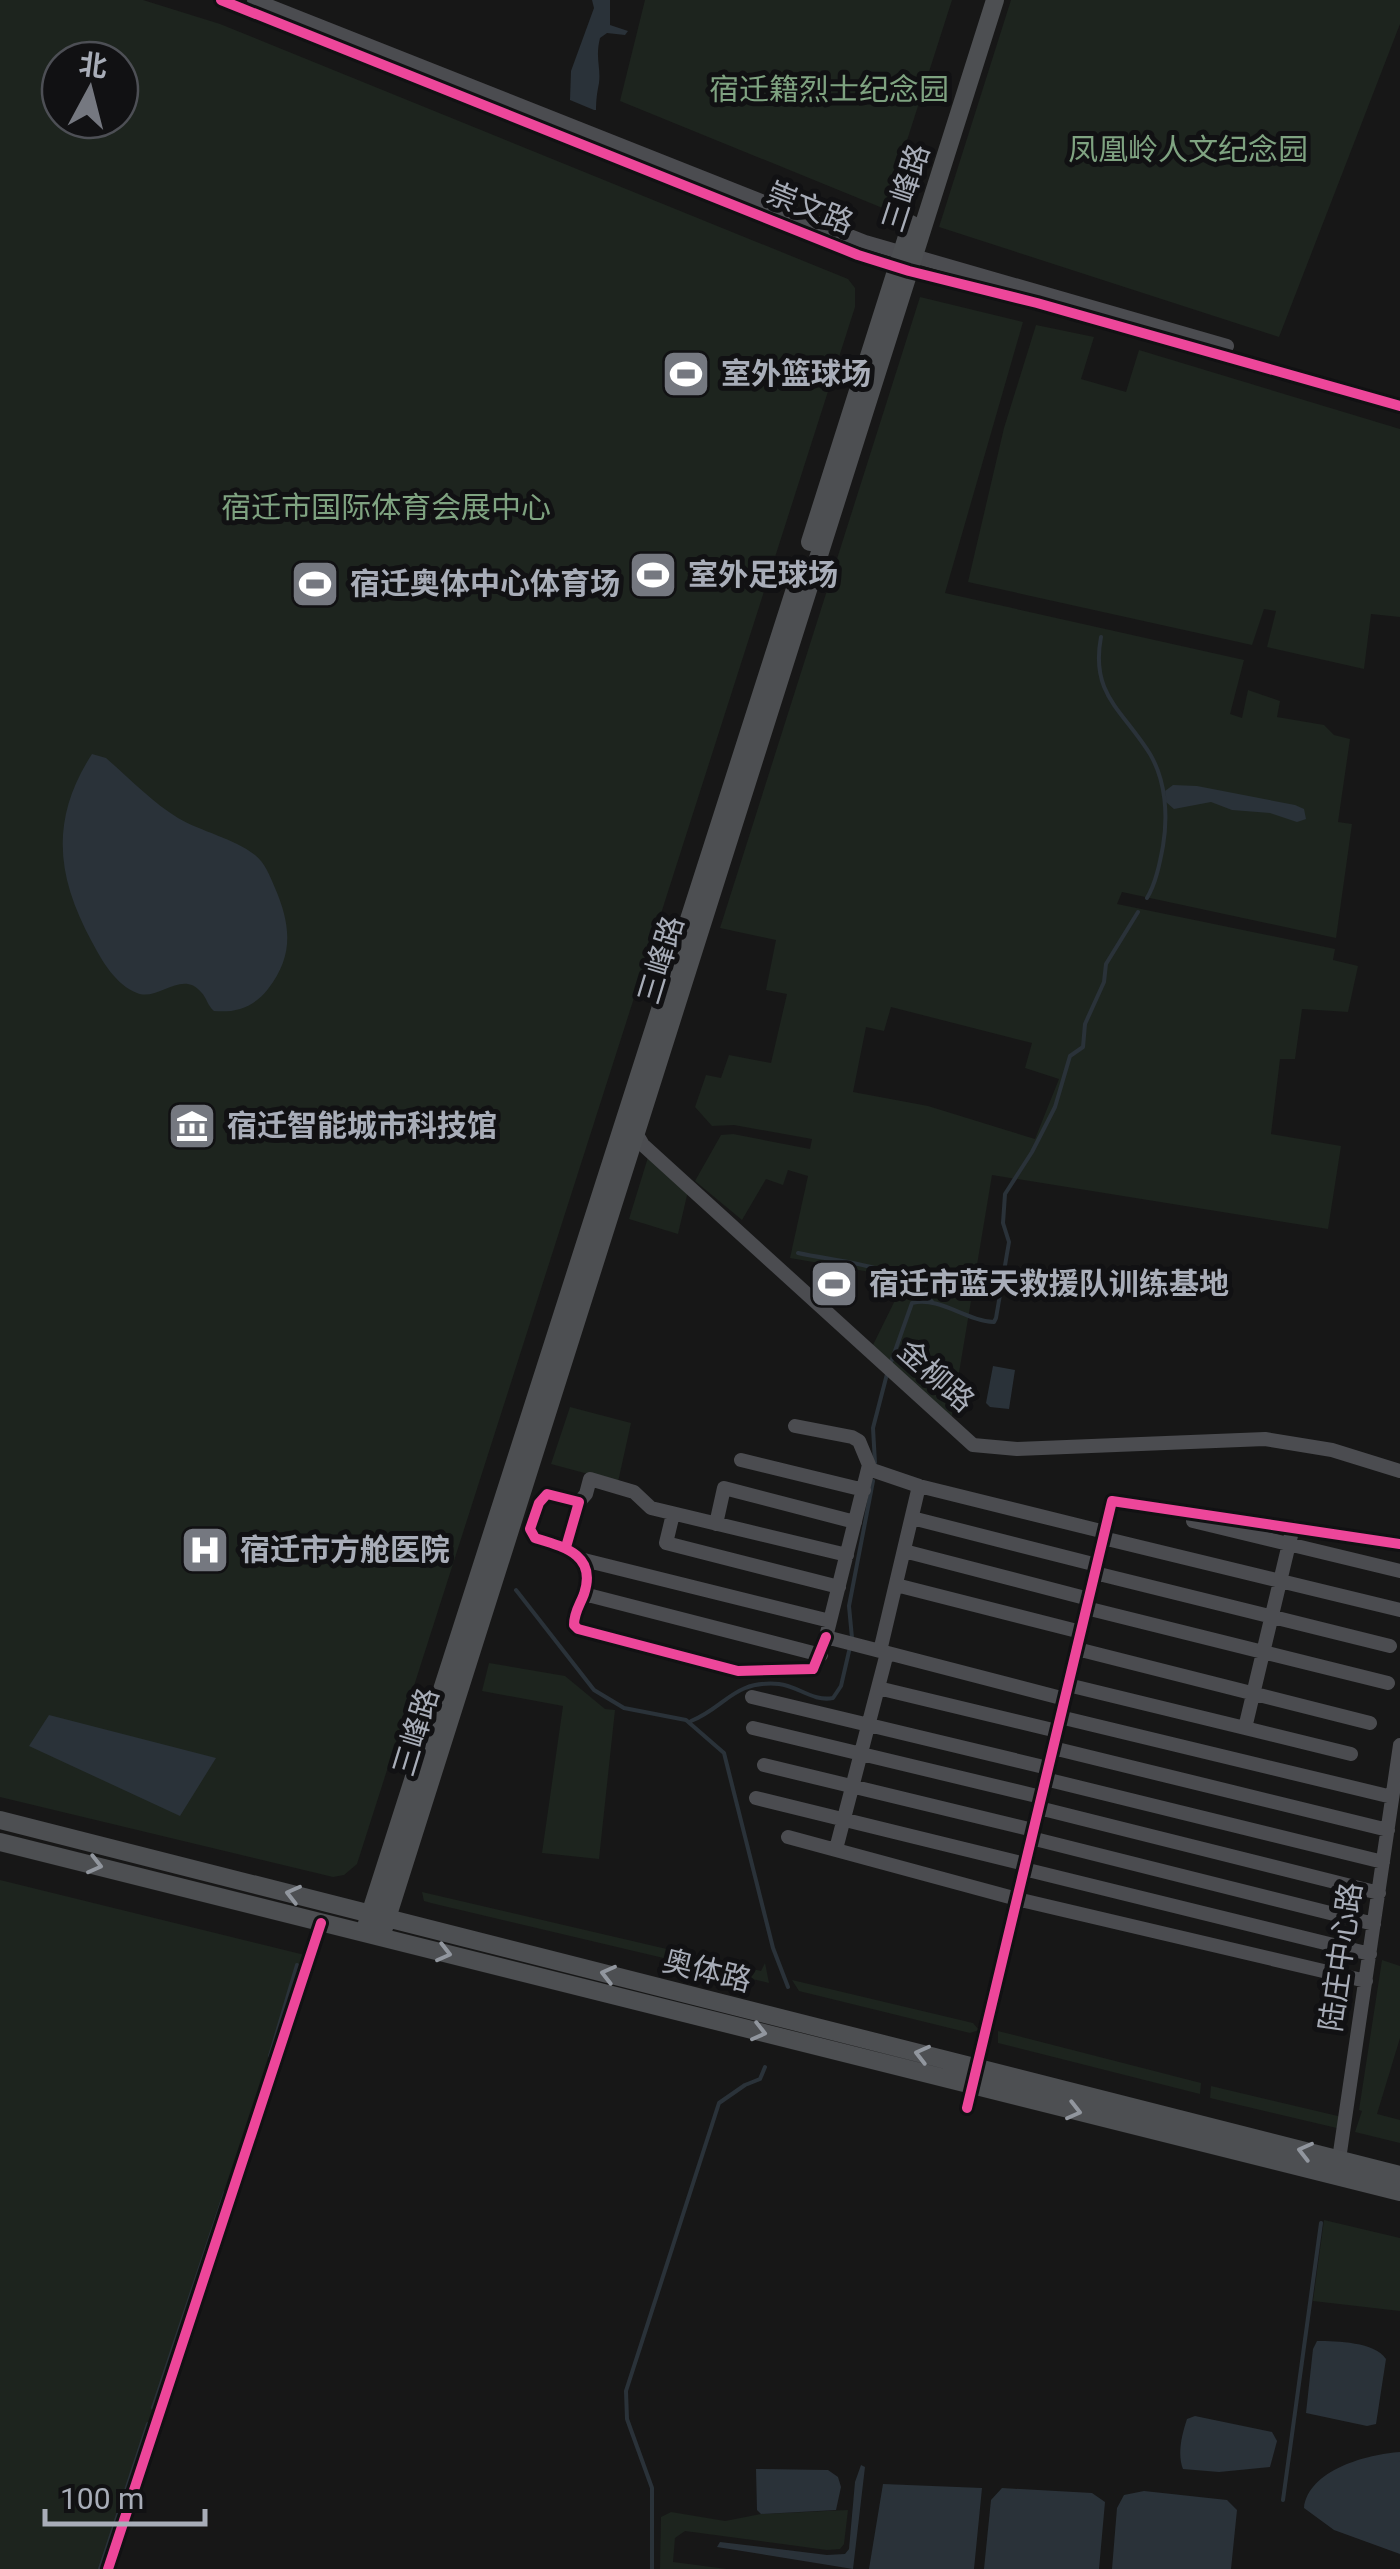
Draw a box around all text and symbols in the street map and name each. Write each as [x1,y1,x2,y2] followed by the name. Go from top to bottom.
[40,40,140,140] north arrow
[77,48,109,84] text: 北
[709,72,949,107] park label: 宿迁籍烈士纪念园
[1068,132,1308,167] park label: 凤凰岭人文纪念园
[875,140,936,236] street label: 三峰路
[762,174,858,241] street label: 崇文路
[660,348,712,400] sports icon: 室外篮球场
[721,356,871,391] place label: 室外篮球场
[221,490,551,525] park label: 宿迁市国际体育会展中心
[627,549,679,601] sports icon: 室外足球场
[688,557,838,592] place label: 室外足球场
[289,558,341,610] sports icon: 宿迁奥体中心体育场
[350,566,620,601] place label: 宿迁奥体中心体育场
[631,912,690,1008] street label: 三峰路
[166,1100,218,1152] museum icon: 宿迁智能城市科技馆
[227,1108,497,1143] place label: 宿迁智能城市科技馆
[808,1258,860,1310] sports icon: 宿迁市蓝天救援队训练基地
[869,1266,1229,1301] place label: 宿迁市蓝天救援队训练基地
[891,1333,981,1419] street label: 金柳路
[179,1524,231,1576] hospital icon: 宿迁市方舱医院
[240,1532,450,1567] place label: 宿迁市方舱医院
[386,1684,445,1780] street label: 三峰路
[86,1853,103,1874] one-way arrow
[1313,1880,1368,2034] street label: 陆庄中心路
[285,1885,302,1906] one-way arrow
[435,1941,452,1962] one-way arrow
[659,1943,755,1998] street label: 奥体路
[599,1965,617,1986] one-way arrow
[750,2020,767,2041] one-way arrow
[914,2045,932,2066] one-way arrow
[1065,2099,1082,2120] one-way arrow
[1297,2142,1314,2163] one-way arrow
[45,2464,205,2526] scale bar
[60,2481,144,2516] text: 100 m

